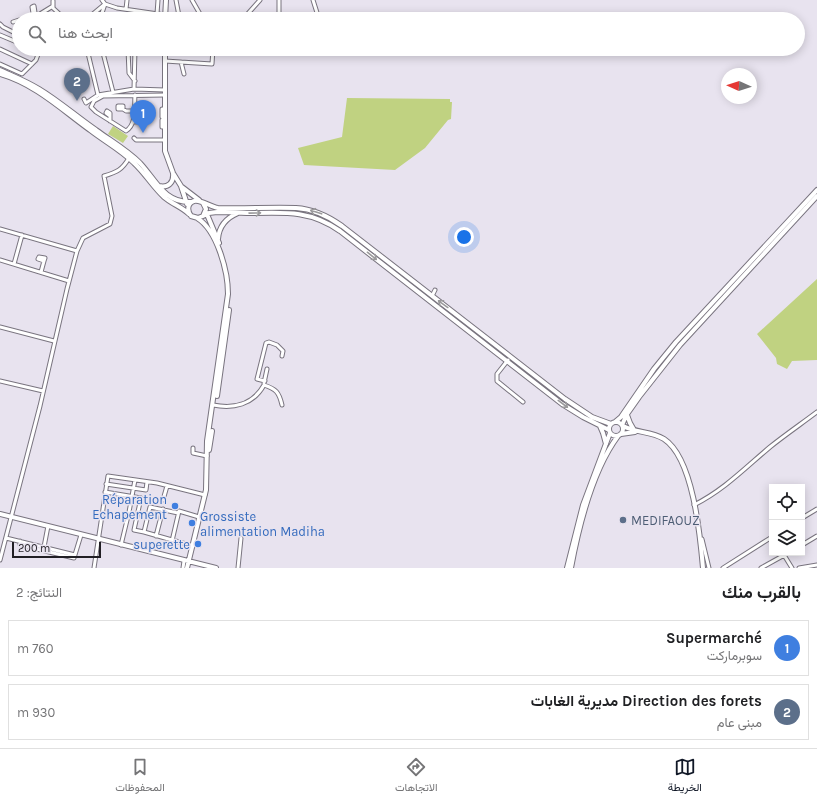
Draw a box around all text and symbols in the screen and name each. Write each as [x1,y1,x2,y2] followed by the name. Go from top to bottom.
[12,12,805,56] search box
[26,23,48,45] icon: search
[58,24,113,42] text: ابحث هنا
[64,68,90,101] pin: 2
[721,68,757,104] north arrow
[130,100,156,133] pin: 1
[310,207,322,215] one-way arrow
[248,209,261,217] one-way arrow
[454,227,474,247] your location
[366,252,377,261] one-way arrow
[438,300,449,308] one-way arrow
[558,400,569,408] one-way arrow
[769,484,805,556] map controls
[769,484,805,520] button: locate
[92,492,167,522] place label: Réparation Echapement
[170,501,180,511] marker: Réparation Echapement
[200,509,325,539] place label: Grossiste alimentation Madiha
[631,513,700,528] place label: MEDIFAOUZ
[618,515,628,525] marker: MEDIFAOUZ
[187,518,197,528] marker: Grossiste alimentation Madiha
[769,520,805,556] button: layers
[133,537,190,552] place label: superette
[193,539,203,549] marker: superette
[12,540,101,559] scale bar
[18,542,50,555] text: 200 m
[722,582,801,602] text: بالقرب منك
[16,585,62,600] text: النتائج: 2
[666,629,762,647] text: Supermarché
[17,641,54,656] text: 760 m
[785,641,789,656] text: 1
[707,648,762,663] text: سوبرماركت
[531,692,762,710] text: Direction des forets مديرية الغابات
[17,705,55,720] text: 930 m
[783,705,791,720] text: 2
[717,715,762,730] text: مبنى عام
[115,756,165,797] tab: المحفوظات
[395,756,438,797] tab: الاتجاهات
[668,756,702,797] tab: الخريطة

